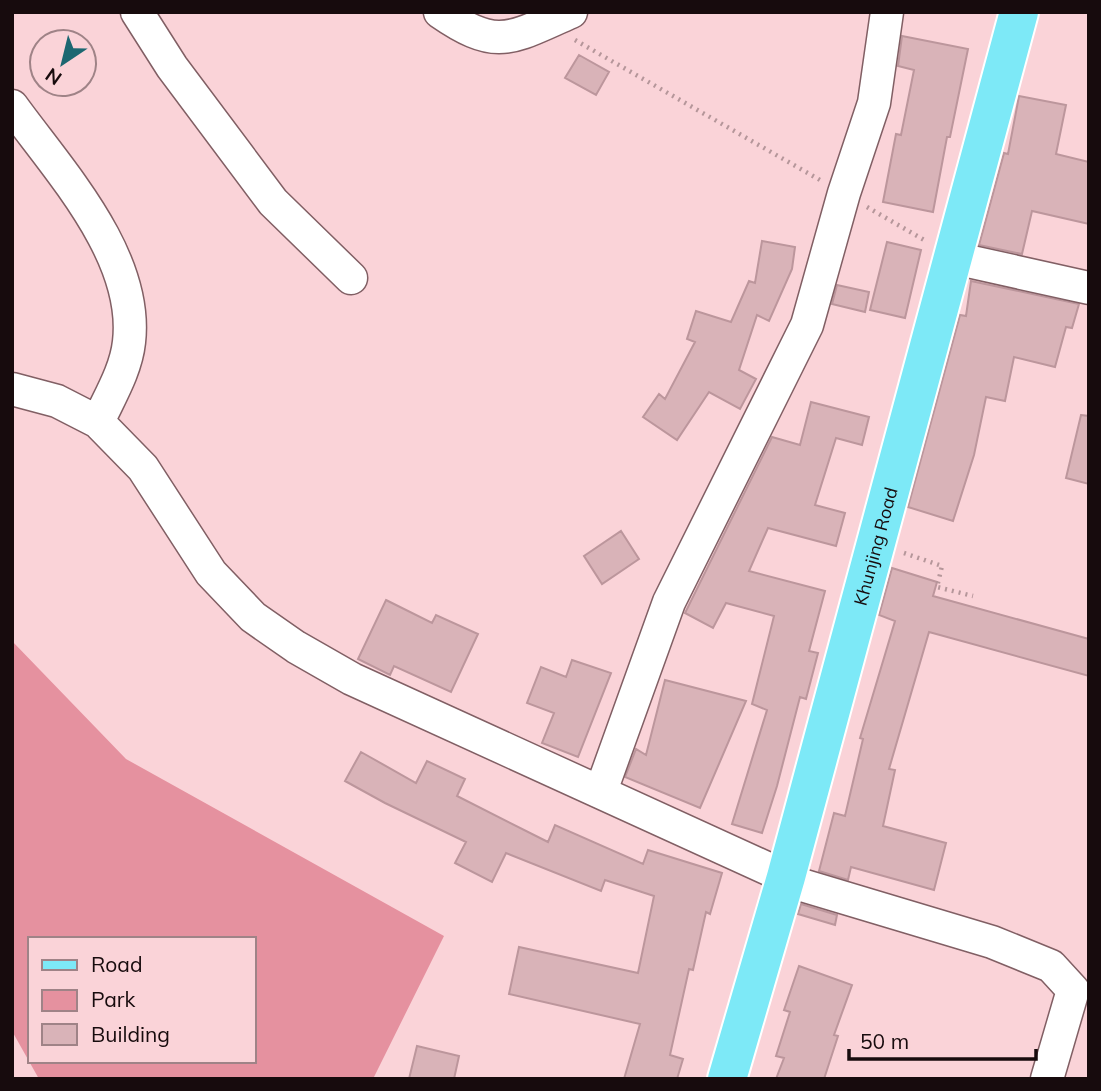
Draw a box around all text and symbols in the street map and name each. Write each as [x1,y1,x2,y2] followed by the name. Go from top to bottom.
[28,28,98,98] north arrow
[40,63,66,91] text: N
[848,484,902,608] street label: Khunjing Road
[28,937,256,1063] legend
[91,951,142,977] text: Road
[91,986,135,1012] text: Park
[849,1018,1036,1062] scale bar
[91,1021,170,1047] text: Building
[860,1028,909,1054] text: 50 m

